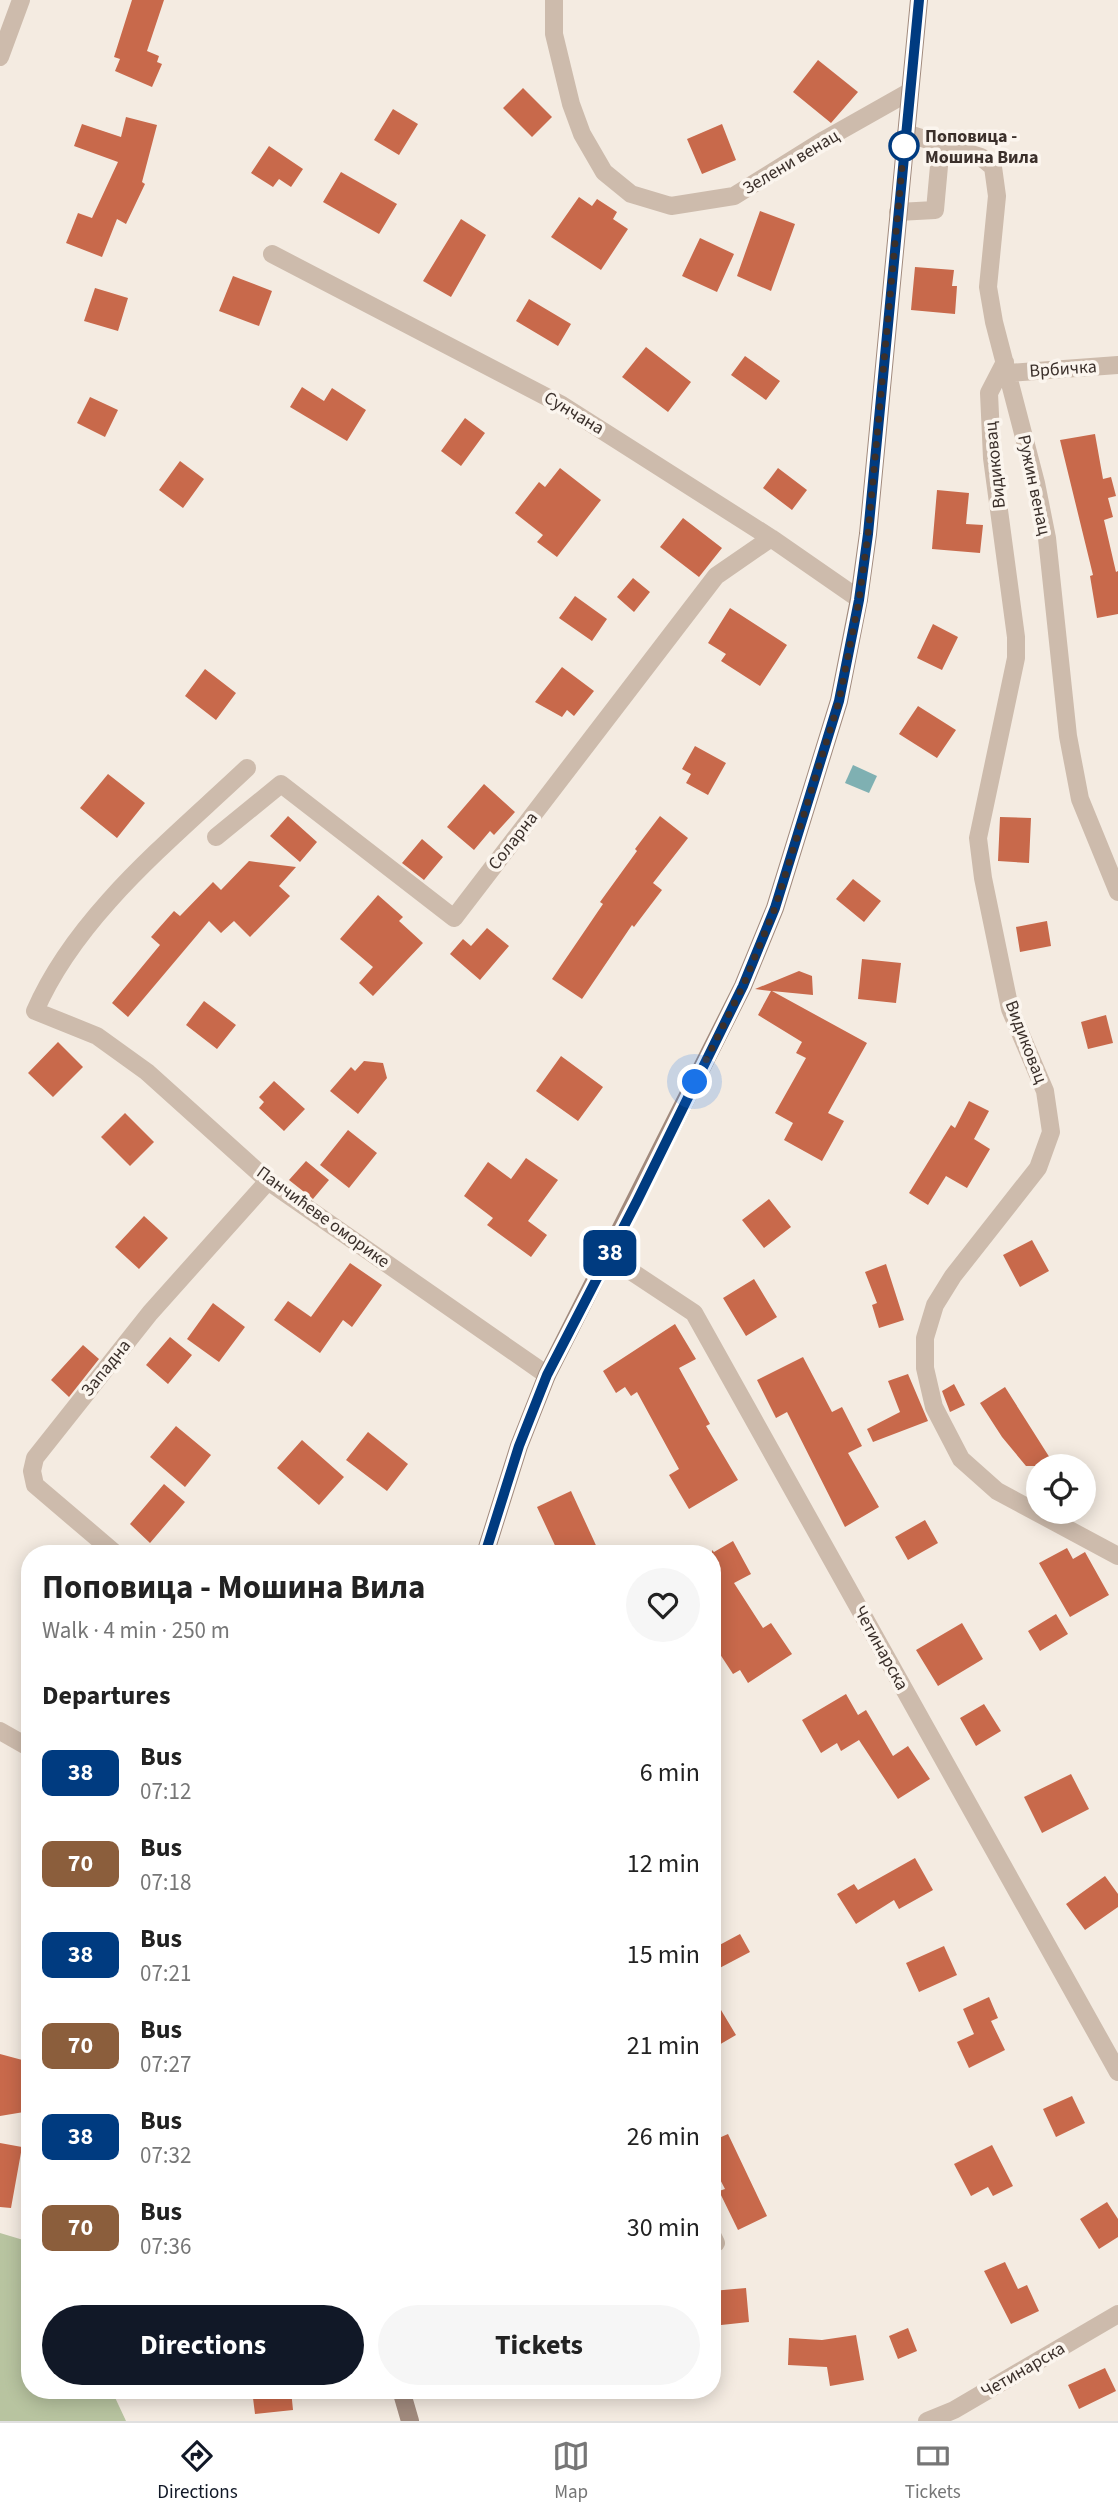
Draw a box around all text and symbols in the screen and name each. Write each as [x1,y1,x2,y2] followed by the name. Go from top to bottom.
[738,123,844,201] street label: Зелени венац
[925,124,1038,170] place label: Поповица - Мошина Вила
[889,131,919,161] marker: Поповица - Мошина Вила
[1028,354,1098,384] street label: Врбичка
[539,385,609,441] street label: Сунчана
[978,420,1012,510] street label: Видиковац
[1011,433,1057,537] street label: Ружин венац
[482,807,544,875] street label: Соларна
[999,997,1053,1087] street label: Видиковац
[677,1064,712,1099] your location
[251,1160,395,1274] street label: Панчићеве оморике
[578,1230,642,1276] line badge: 38
[597,1235,623,1270] text: 38
[75,1334,137,1402] street label: Западна
[1026,1454,1096,1524] map controls
[1026,1454,1096,1524] button: locate
[42,1564,426,1611] text: Поповица - Мошина Вила
[626,1568,700,1642] button: heart
[847,1601,915,1695] street label: Четинарска
[42,1614,230,1647] text: Walk · 4 min · 250 m
[42,1677,170,1714] text: Departures
[140,1738,182,1775] text: Bus
[640,1754,700,1791] text: 6 min
[68,1755,93,1790] text: 38
[140,1775,191,1808] text: 07:12
[140,1829,182,1866] text: Bus
[627,1845,700,1882] text: 12 min
[68,1846,93,1881] text: 70
[140,1866,191,1899] text: 07:18
[140,1920,182,1957] text: Bus
[627,1936,700,1973] text: 15 min
[68,1937,93,1972] text: 38
[140,1957,191,1990] text: 07:21
[140,2011,182,2048] text: Bus
[627,2027,700,2064] text: 21 min
[68,2028,93,2063] text: 70
[140,2048,191,2081] text: 07:27
[140,2102,182,2139] text: Bus
[627,2118,700,2155] text: 26 min
[68,2119,93,2154] text: 38
[140,2139,191,2172] text: 07:32
[140,2193,182,2230] text: Bus
[627,2209,700,2246] text: 30 min
[68,2210,93,2245] text: 70
[140,2230,191,2263] text: 07:36
[42,2305,364,2385] button: Directions
[378,2305,700,2385] button: Tickets
[976,2336,1070,2404] street label: Четинарска
[157,2437,238,2506] tab: Directions
[552,2437,590,2506] tab: Map
[905,2437,961,2506] tab: Tickets

